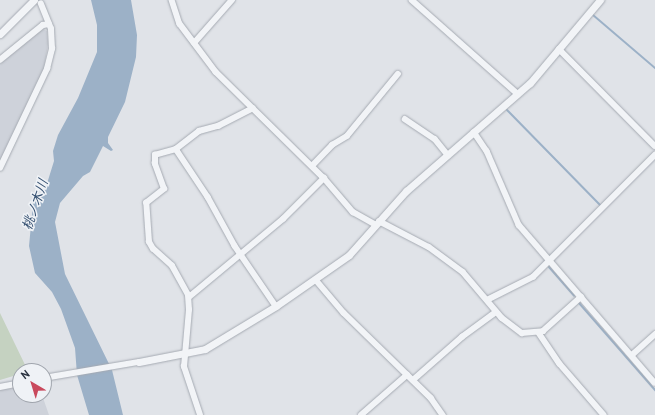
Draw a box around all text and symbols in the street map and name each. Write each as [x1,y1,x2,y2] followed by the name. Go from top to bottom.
[20,178,52,232] water label: 桃ノ木川
[12,363,52,403] north arrow
[18,367,32,382] text: N

